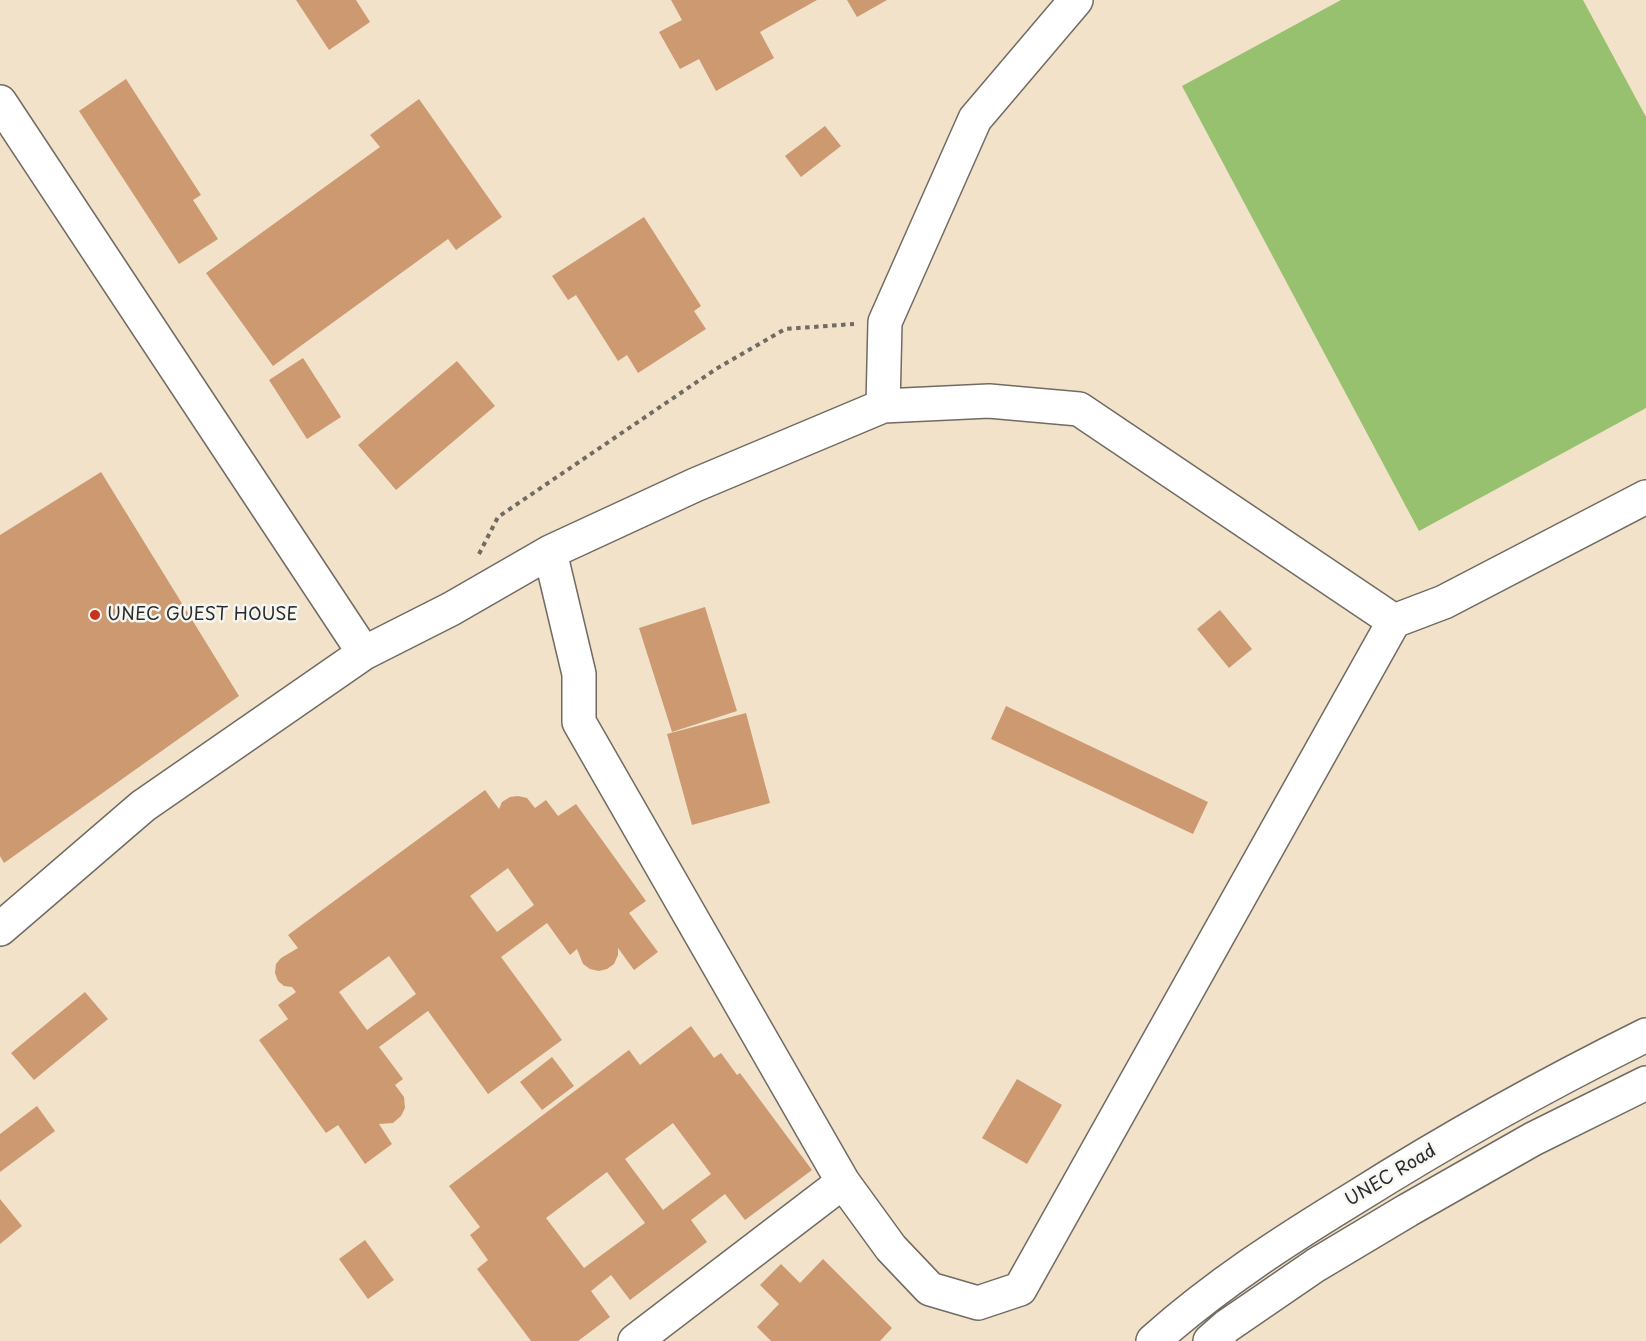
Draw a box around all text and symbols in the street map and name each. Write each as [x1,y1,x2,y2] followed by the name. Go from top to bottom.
[107,604,298,626] place label: UNEC GUEST HOUSE
[88,608,102,622] marker: UNEC GUEST HOUSE
[1342,1140,1440,1212] street label: UNEC Road

